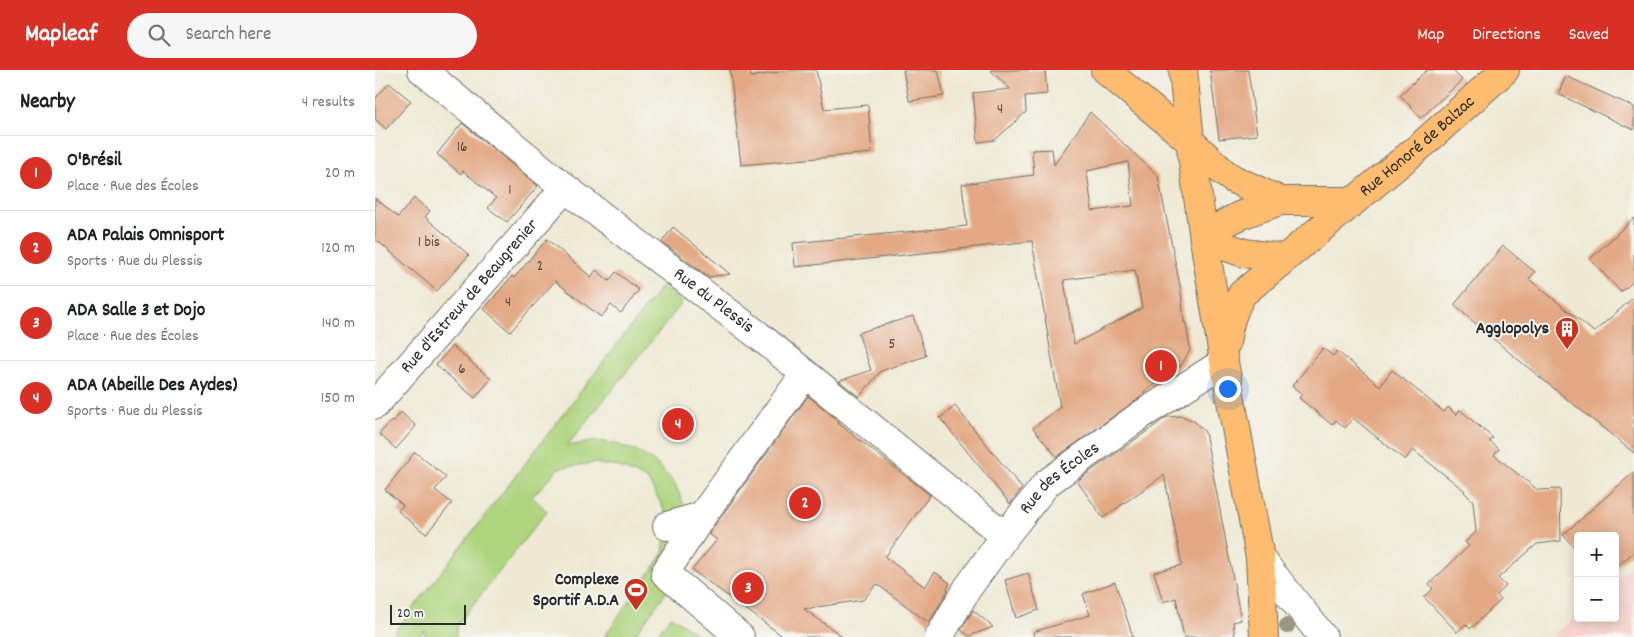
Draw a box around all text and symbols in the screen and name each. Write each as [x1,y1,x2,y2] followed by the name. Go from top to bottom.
[127,13,477,58] search box
[25,18,97,52] text: Mapleaf
[145,21,173,49] icon: search
[185,22,271,49] text: Search here
[1417,23,1444,48] text: Map
[1472,23,1541,48] text: Directions
[1569,23,1609,48] text: Saved
[20,88,75,118] text: Nearby
[1355,90,1481,204] street label: Rue Honoré de Balzac
[302,91,355,114] text: 4 results
[997,99,1003,121] house number: 4
[457,137,467,159] house number: 16
[67,148,122,175] text: O'Brésil
[34,162,38,185] text: 1
[325,162,355,185] text: 20 m
[67,175,199,198] text: Place · Rue des Écoles
[508,180,512,202] house number: 1
[395,214,545,379] street label: Rue d'Estreux de Beaugrenier
[67,223,224,250] text: ADA Palais Omnisport
[418,232,440,254] house number: 1 bis
[33,237,40,260] text: 2
[321,237,355,260] text: 120 m
[67,250,203,273] text: Sports · Rue du Plessis
[537,256,543,278] house number: 2
[668,262,759,340] street label: Rue du Plessis
[505,292,511,314] house number: 4
[67,298,205,325] text: ADA Salle 3 et Dojo
[32,312,40,335] text: 3
[321,312,355,335] text: 140 m
[1554,316,1580,350] building icon: Agglopolys
[1476,317,1549,342] place label: Agglopolys
[67,325,199,348] text: Place · Rue des Écoles
[889,334,896,356] house number: 5
[1145,347,1177,385] pin: 1
[458,359,466,381] house number: 6
[67,373,237,400] text: ADA (Abeille Des Aydes)
[1215,376,1241,402] your location
[33,387,39,410] text: 4
[321,387,355,410] text: 150 m
[67,400,203,423] text: Sports · Rue du Plessis
[662,405,694,443] pin: 4
[1014,436,1105,520] street label: Rue des Écoles
[789,484,821,522] pin: 2
[1574,532,1619,622] map controls
[1574,532,1619,577] button: +
[533,568,619,614] place label: Complexe Sportif A.D.A
[732,569,764,607] pin: 3
[623,577,649,611] sports icon: Complexe Sportif A.D.A
[1574,577,1619,622] button: −
[390,602,466,625] scale bar
[397,604,424,624] text: 20 m

